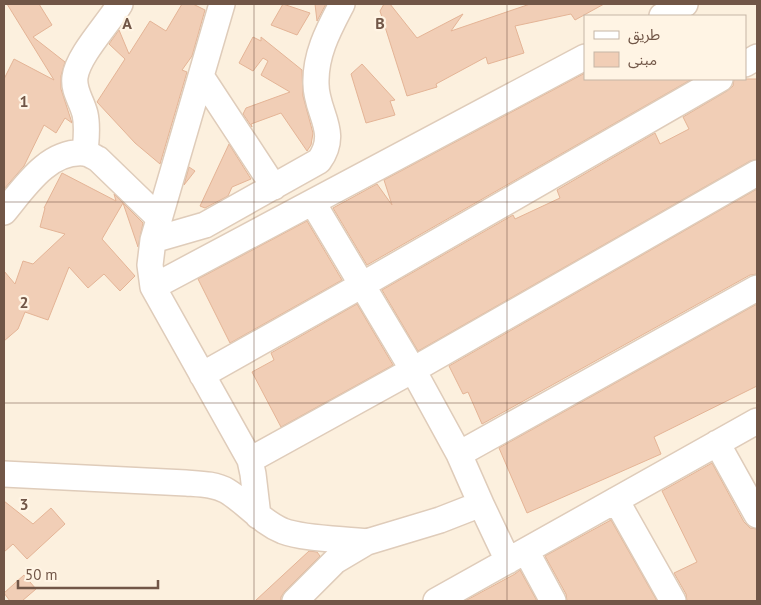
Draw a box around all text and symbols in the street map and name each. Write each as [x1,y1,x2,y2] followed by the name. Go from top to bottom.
[122,13,132,33] text: A
[375,13,385,33] text: B
[584,15,746,80] legend
[628,25,660,45] text: طريق
[628,50,657,69] text: مبنى
[19,91,29,111] text: 1
[19,292,29,312] text: 2
[19,494,29,514] text: 3
[18,558,158,590] scale bar
[25,565,58,584] text: 50 m

